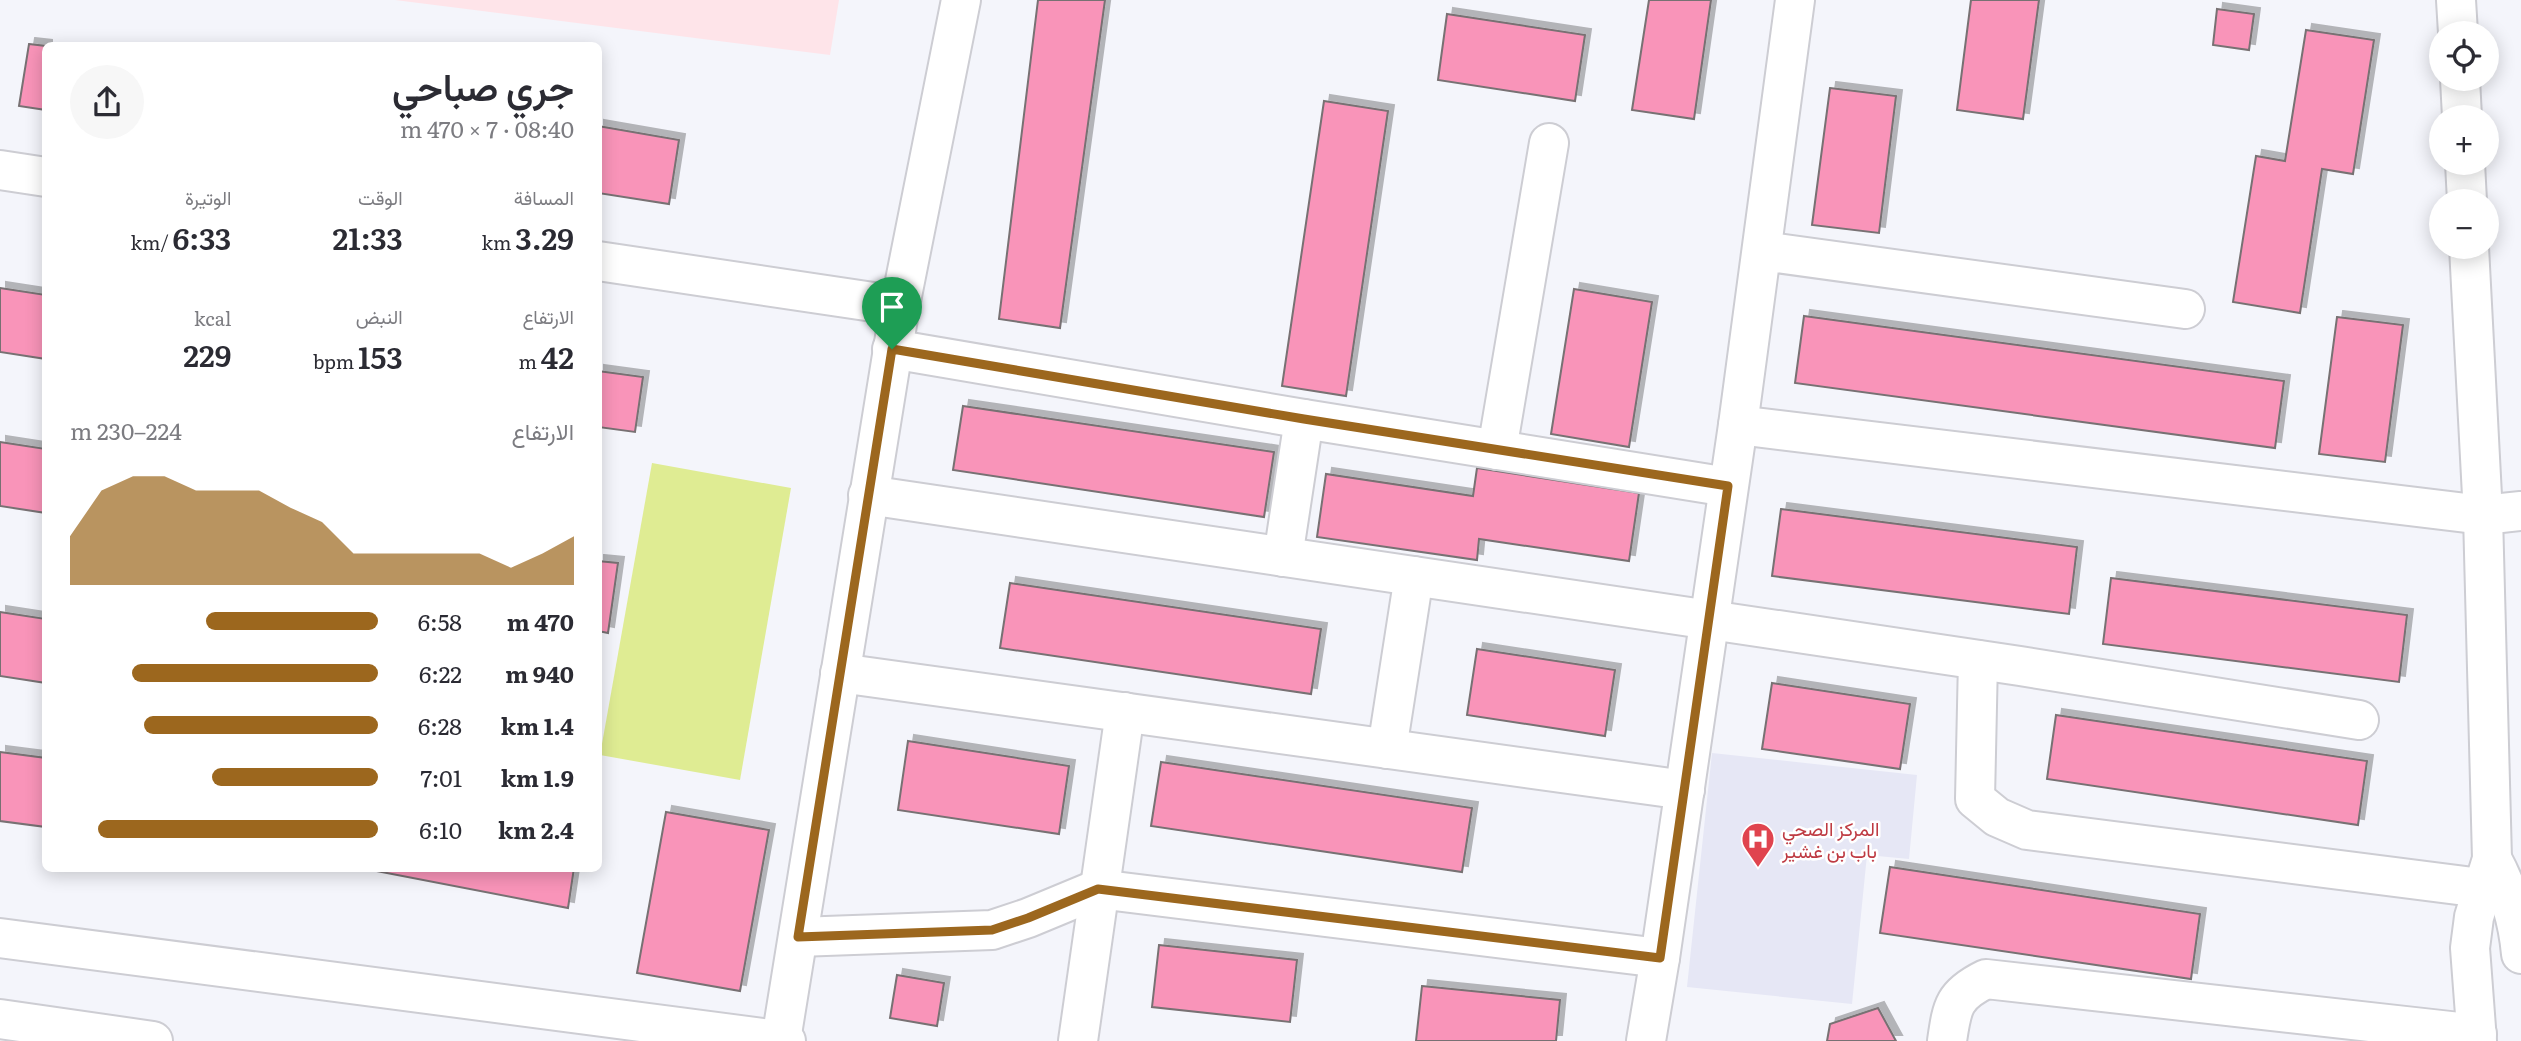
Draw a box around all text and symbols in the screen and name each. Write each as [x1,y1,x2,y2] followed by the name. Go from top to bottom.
[2429,21,2499,259] map controls
[2429,21,2499,91] button: locate
[392,56,574,113] text: جري صباحي
[70,65,144,139] button: share
[2429,105,2499,175] button: +
[400,111,574,145] text: 08:40 · 7 × 470 m
[185,183,231,211] text: الوتيرة
[358,183,403,211] text: الوقت
[514,183,574,211] text: المسافة
[2429,189,2499,259] button: −
[172,215,231,259] text: 6:33
[333,215,403,259] text: 21:33
[515,215,574,259] text: 3.29
[131,228,172,256] text: /km
[481,228,515,256] text: km
[862,277,922,349] pin
[873,288,911,326] icon: arrive
[356,302,403,330] text: النبض
[522,302,574,330] text: الارتفاع
[194,304,231,332] text: kcal
[183,332,231,376] text: 229
[358,334,403,378] text: 153
[541,334,574,378] text: 42
[313,347,358,375] text: bpm
[519,347,541,375] text: m
[70,413,182,447] text: 224–230 m
[512,413,574,447] text: الارتفاع
[418,604,462,638] text: 6:58
[507,604,574,638] text: 470 m
[419,656,462,690] text: 6:22
[505,656,574,690] text: 940 m
[418,708,462,742] text: 6:28
[501,708,574,742] text: 1.4 km
[420,760,462,794] text: 7:01
[501,760,574,794] text: 1.9 km
[419,812,462,846] text: 6:10
[498,812,574,846] text: 2.4 km
[1781,814,1879,864] place label: المركز الصحي باب بن غشير
[1739,820,1777,869] hospital icon: المركز الصحي باب بن غشير

